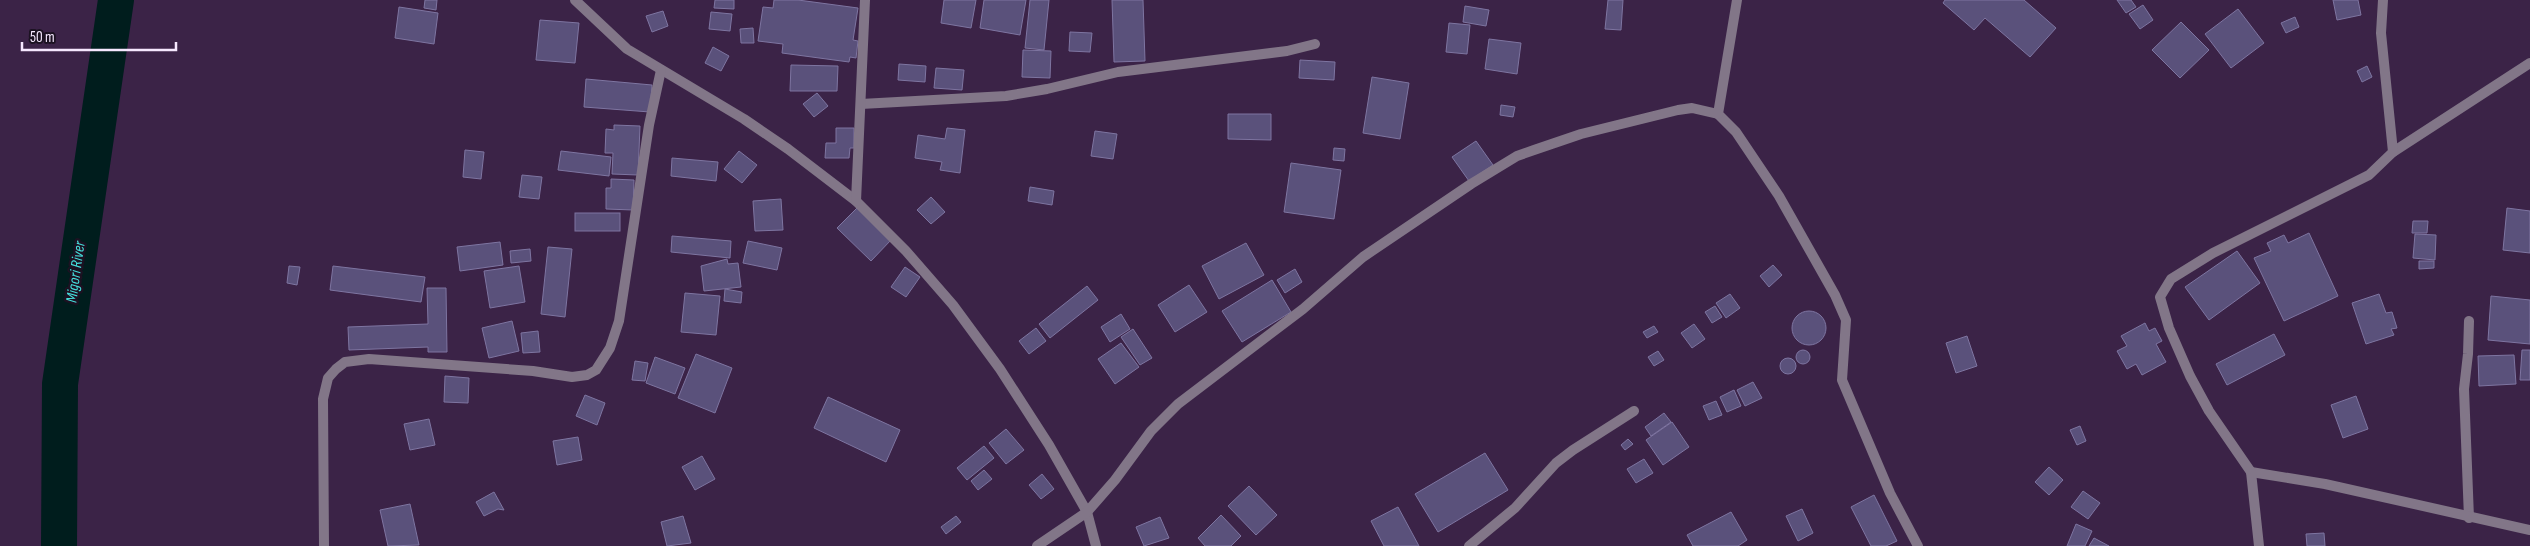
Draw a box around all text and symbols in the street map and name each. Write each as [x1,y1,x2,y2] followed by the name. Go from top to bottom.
[22,20,176,52] scale bar
[30,28,55,47] text: 50 m
[62,240,90,304] water label: Migori River

